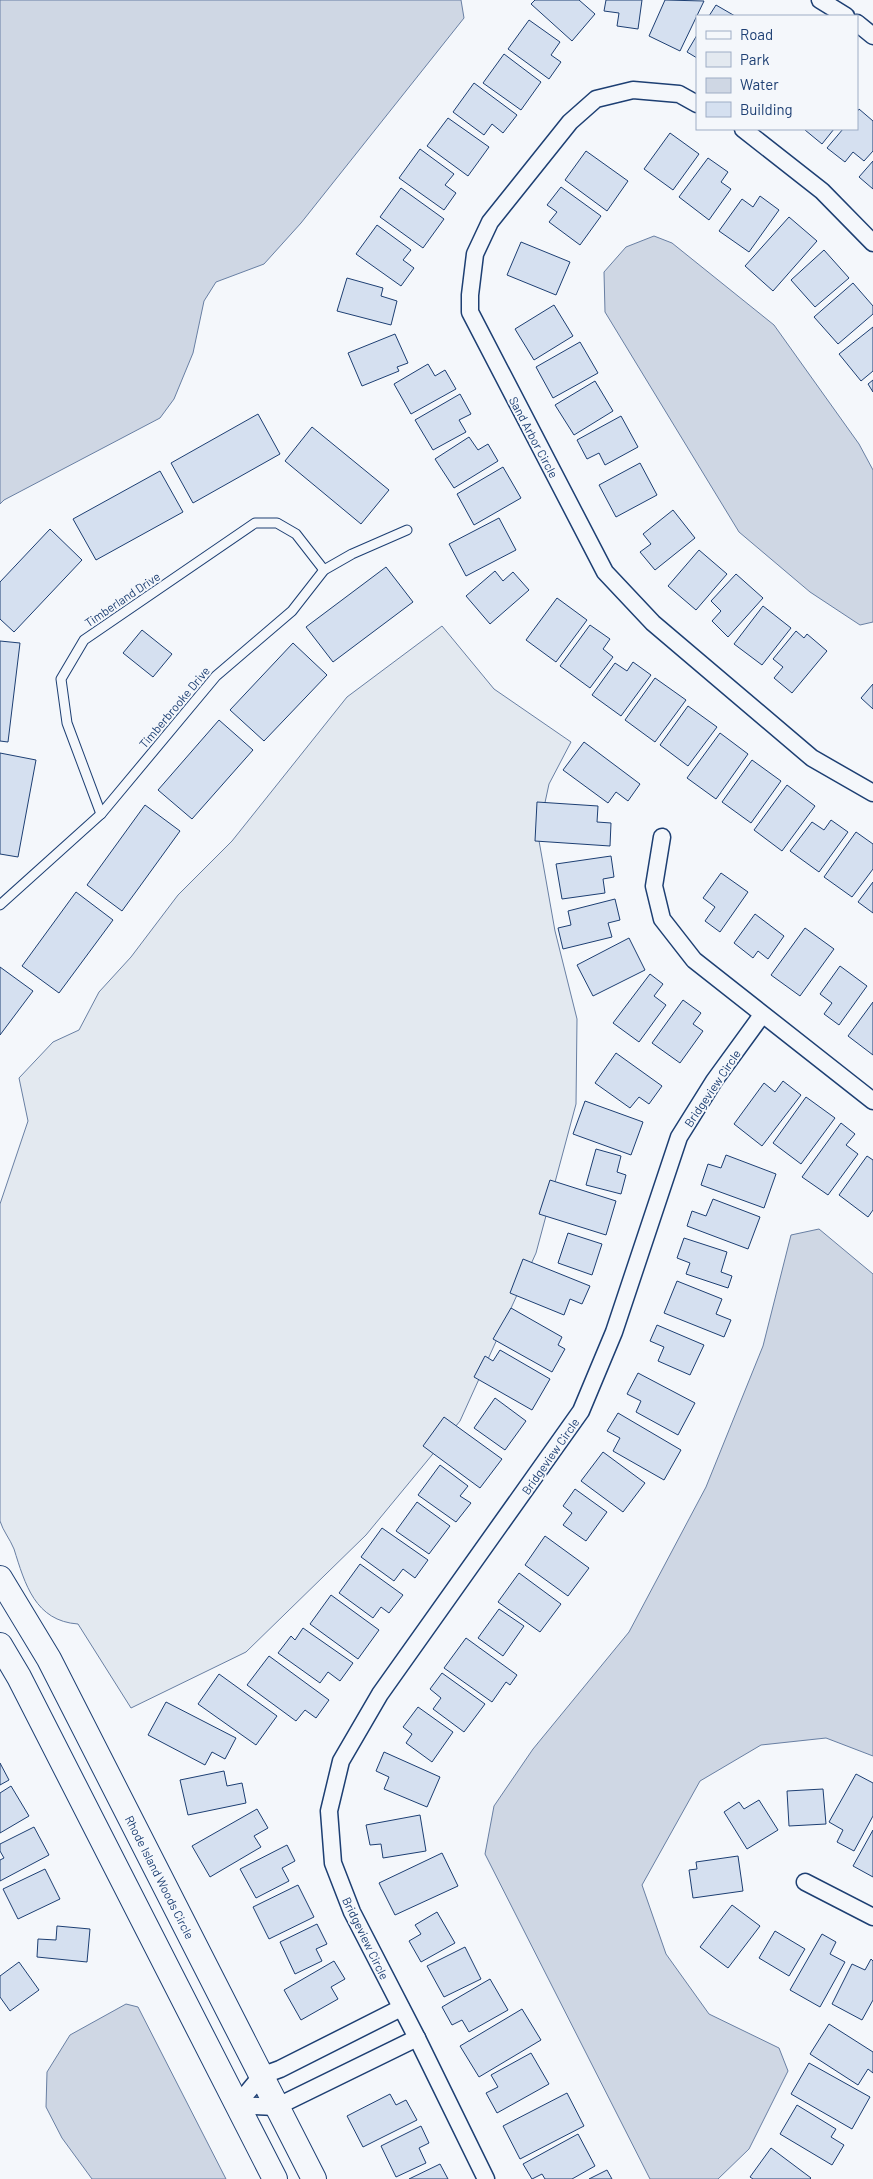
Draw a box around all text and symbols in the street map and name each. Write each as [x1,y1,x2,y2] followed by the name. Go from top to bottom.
[696,15,858,130] legend
[740,25,773,43] text: Road
[740,50,770,68] text: Park
[740,75,779,93] text: Water
[740,100,793,118] text: Building
[507,394,561,480] street label: Sand Arbor Circle
[82,569,162,629] street label: Timberland Drive
[136,663,212,751] street label: Timberbrooke Drive
[681,1047,743,1129] street label: Bridgeview Circle
[518,1415,582,1497] street label: Bridgeview Circle
[123,1813,197,1941] street label: Rhode Island Woods Circle
[340,1894,392,1982] street label: Bridgeview Circle

